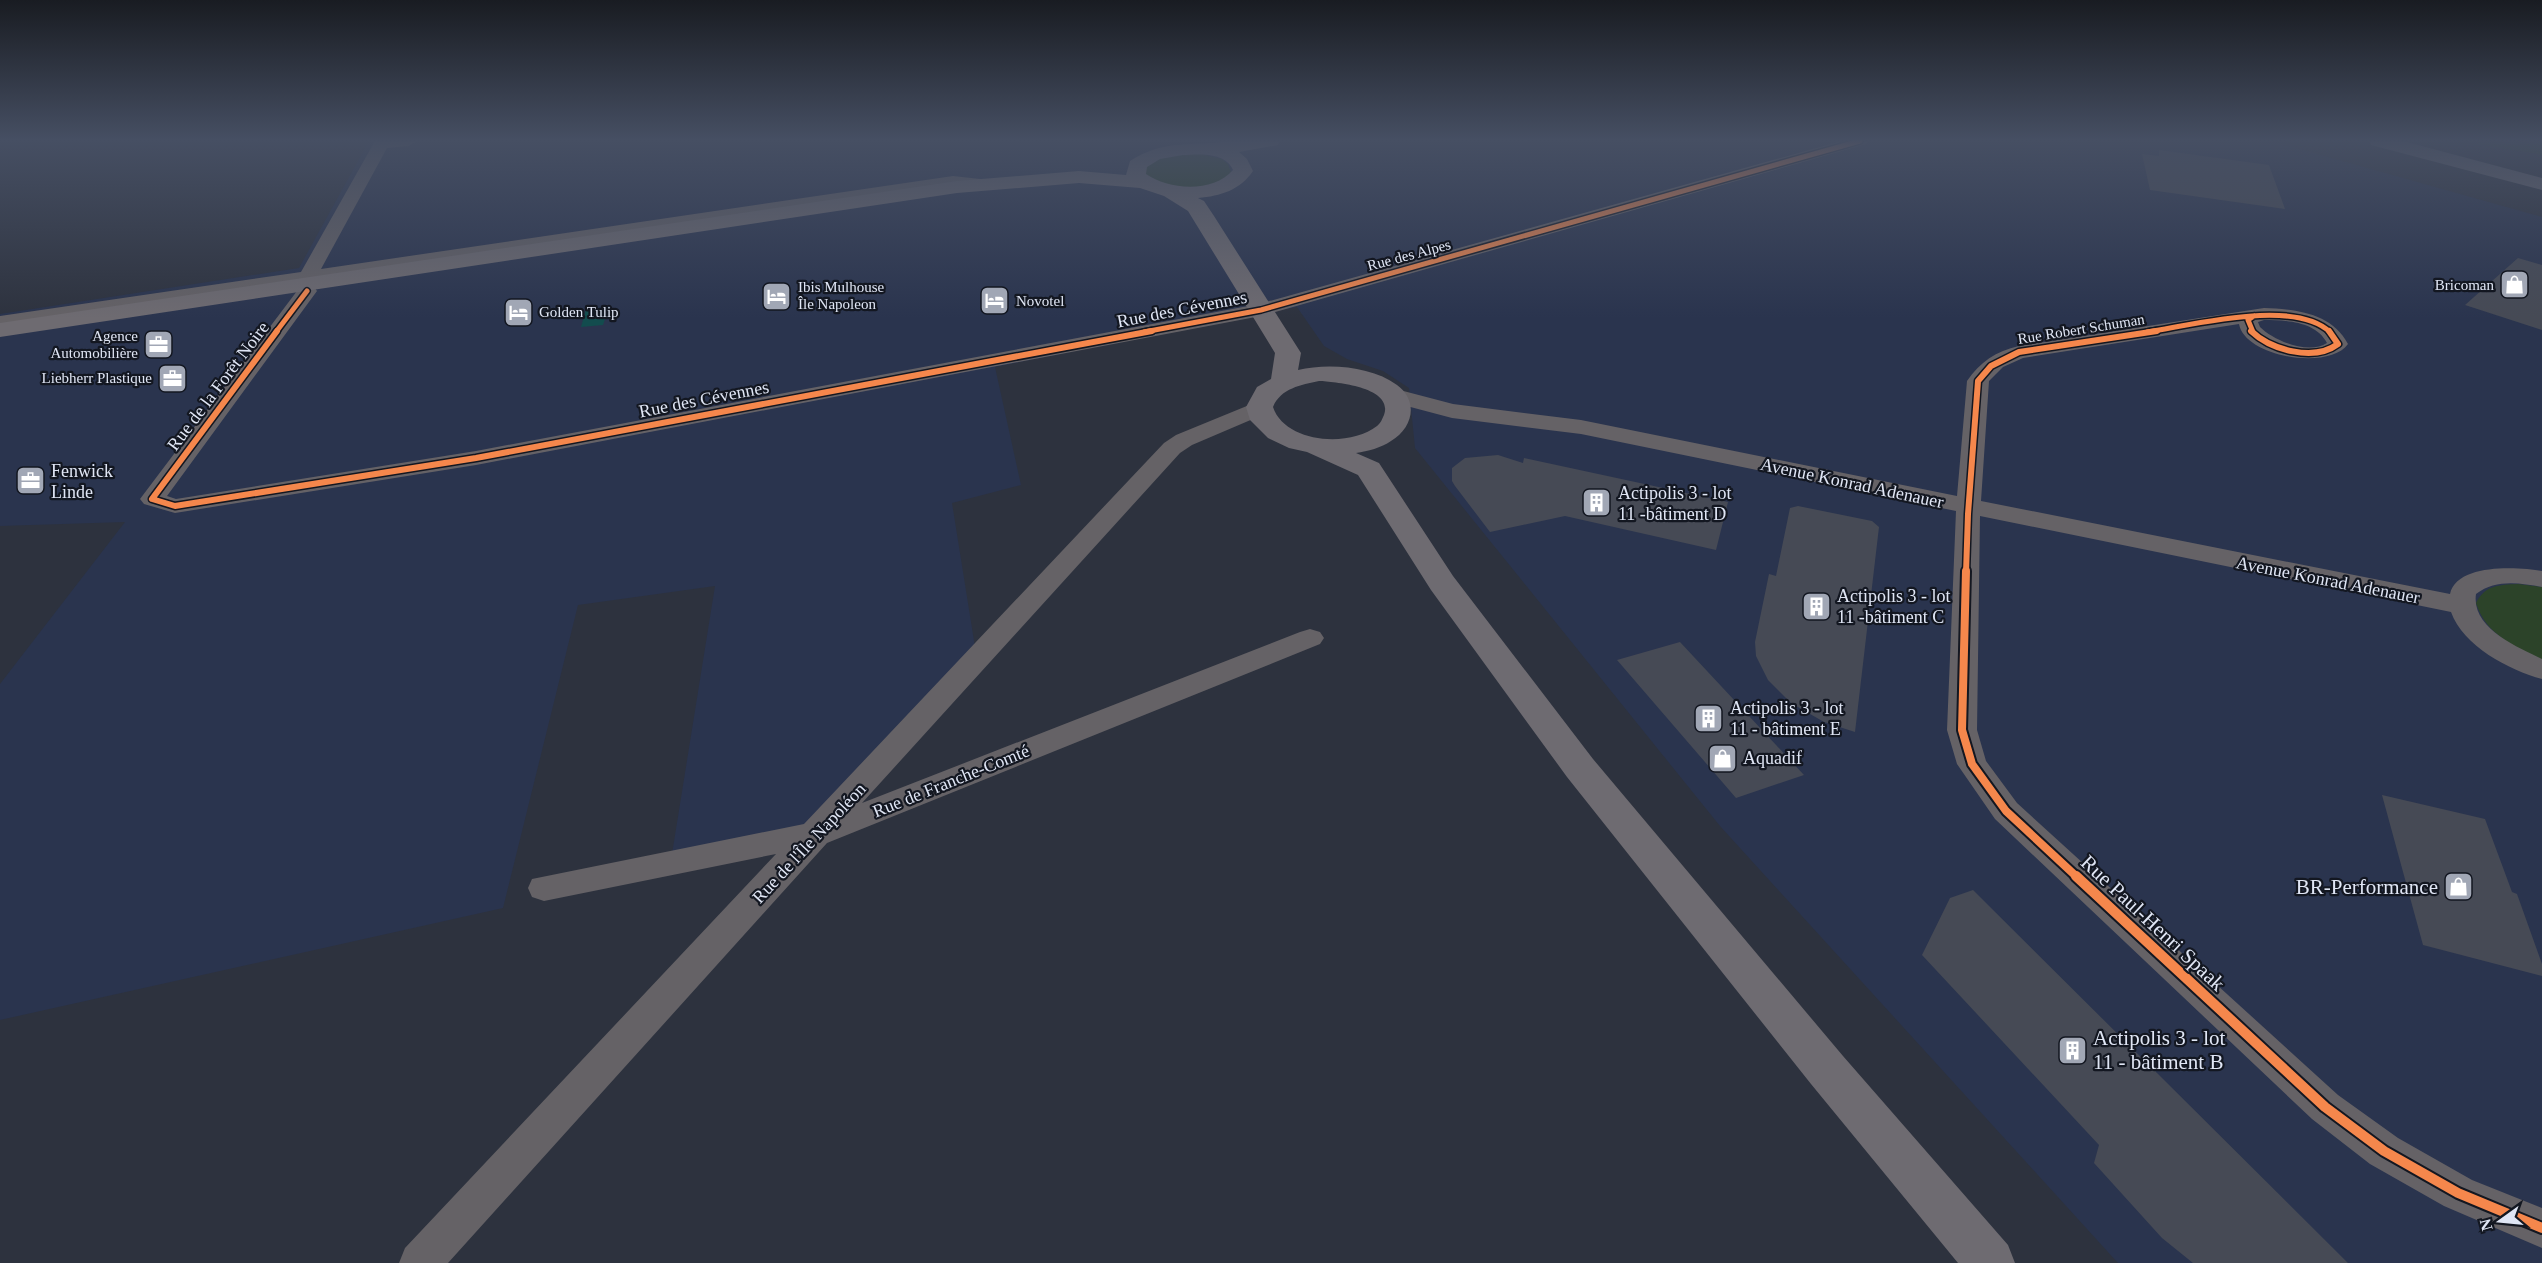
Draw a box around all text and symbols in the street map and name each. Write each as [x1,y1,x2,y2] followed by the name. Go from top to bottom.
[1365,236,1453,274] street label: Rue des Alpes
[2499,269,2531,301] shop icon: Bricoman
[2435,277,2494,293] place label: Bricoman
[798,279,885,312] place label: Ibis Mulhouse Île Napoleon
[761,280,793,312] hotel icon: Ibis Mulhouse Île Napoleon
[979,285,1011,317] hotel icon: Novotel
[1115,287,1249,331] street label: Rue des Cévennes
[1016,293,1064,309] place label: Novotel
[502,296,534,328] hotel icon: Golden Tulip
[539,304,619,320] place label: Golden Tulip
[2016,311,2146,347] street label: Rue Robert Schuman
[163,318,273,454] street label: Rue de la Forêt Noire
[51,328,138,361] place label: Agence Automobilière
[143,329,175,361] office icon: Agence Automobilière
[157,362,189,394] office icon: Liebherr Plastique
[42,370,152,386] place label: Liebherr Plastique
[637,377,771,421] street label: Rue des Cévennes
[1759,454,1945,512] street label: Avenue Konrad Adenauer
[51,461,113,502] place label: Fenwick Linde
[14,465,46,497] office icon: Fenwick Linde
[1618,483,1732,524] place label: Actipolis 3 - lot 11 -bâtiment D
[1581,487,1613,519] building icon: Actipolis 3 - lot 11 -bâtiment D
[2235,552,2421,608] street label: Avenue Konrad Adenauer
[1837,586,1951,627] place label: Actipolis 3 - lot 11 -bâtiment C
[1800,590,1832,622] building icon: Actipolis 3 - lot 11 -bâtiment C
[1730,698,1844,739] place label: Actipolis 3 - lot 11 - bâtiment E
[1693,702,1725,734] building icon: Actipolis 3 - lot 11 - bâtiment E
[870,740,1032,822] street label: Rue de Franche-Comté
[1706,742,1738,774] shop icon: Aquadif
[1743,748,1802,768] place label: Aquadif
[748,778,870,907] street label: Rue de l'Île Napoléon
[2076,850,2230,996] street label: Rue Paul-Henri Spaak
[2443,871,2475,903] shop icon: BR-Performance
[2296,875,2438,899] place label: BR-Performance
[2093,1026,2226,1074] place label: Actipolis 3 - lot 11 - bâtiment B
[2056,1034,2088,1066] building icon: Actipolis 3 - lot 11 - bâtiment B
[2470,1191,2530,1251] north arrow
[2476,1217,2496,1233] text: N

